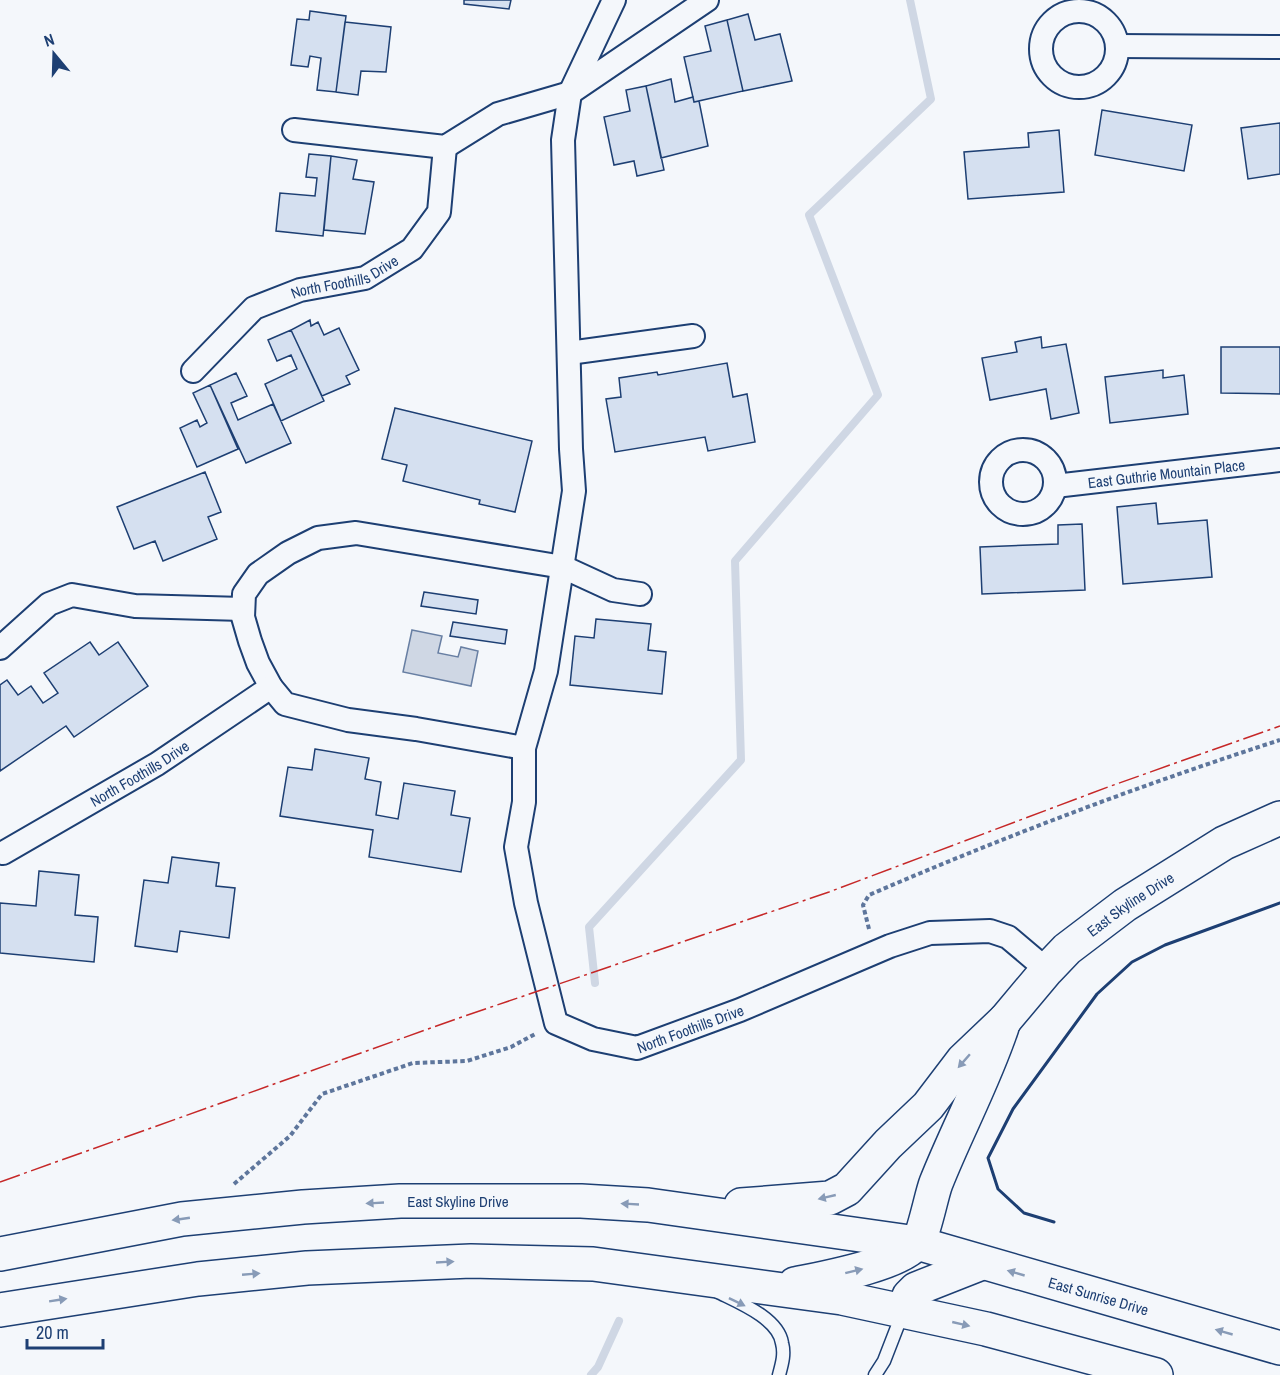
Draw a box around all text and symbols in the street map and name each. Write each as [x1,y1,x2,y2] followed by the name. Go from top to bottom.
[24,24,84,84] north arrow
[41,28,57,52] text: N
[288,250,402,303] street label: North Foothills Drive
[1087,454,1246,493] street label: East Guthrie Mountain Place
[86,735,193,811] street label: North Foothills Drive
[1082,867,1178,941] street label: East Skyline Drive
[634,999,747,1058] street label: North Foothills Drive
[958,1053,971,1068] one-way arrow
[407,1191,509,1212] street label: East Skyline Drive
[818,1192,836,1202] one-way arrow
[366,1198,385,1207] one-way arrow
[621,1199,640,1208] one-way arrow
[172,1215,191,1224] one-way arrow
[436,1257,455,1267] one-way arrow
[845,1265,863,1275] one-way arrow
[1007,1268,1025,1277] one-way arrow
[241,1269,260,1279] one-way arrow
[1046,1271,1151,1320] street label: East Sunrise Drive
[48,1296,67,1305] one-way arrow
[728,1296,746,1306] one-way arrow
[27,1312,104,1350] scale bar
[952,1319,970,1329] one-way arrow
[36,1320,69,1345] text: 20 m
[1215,1327,1233,1337] one-way arrow

